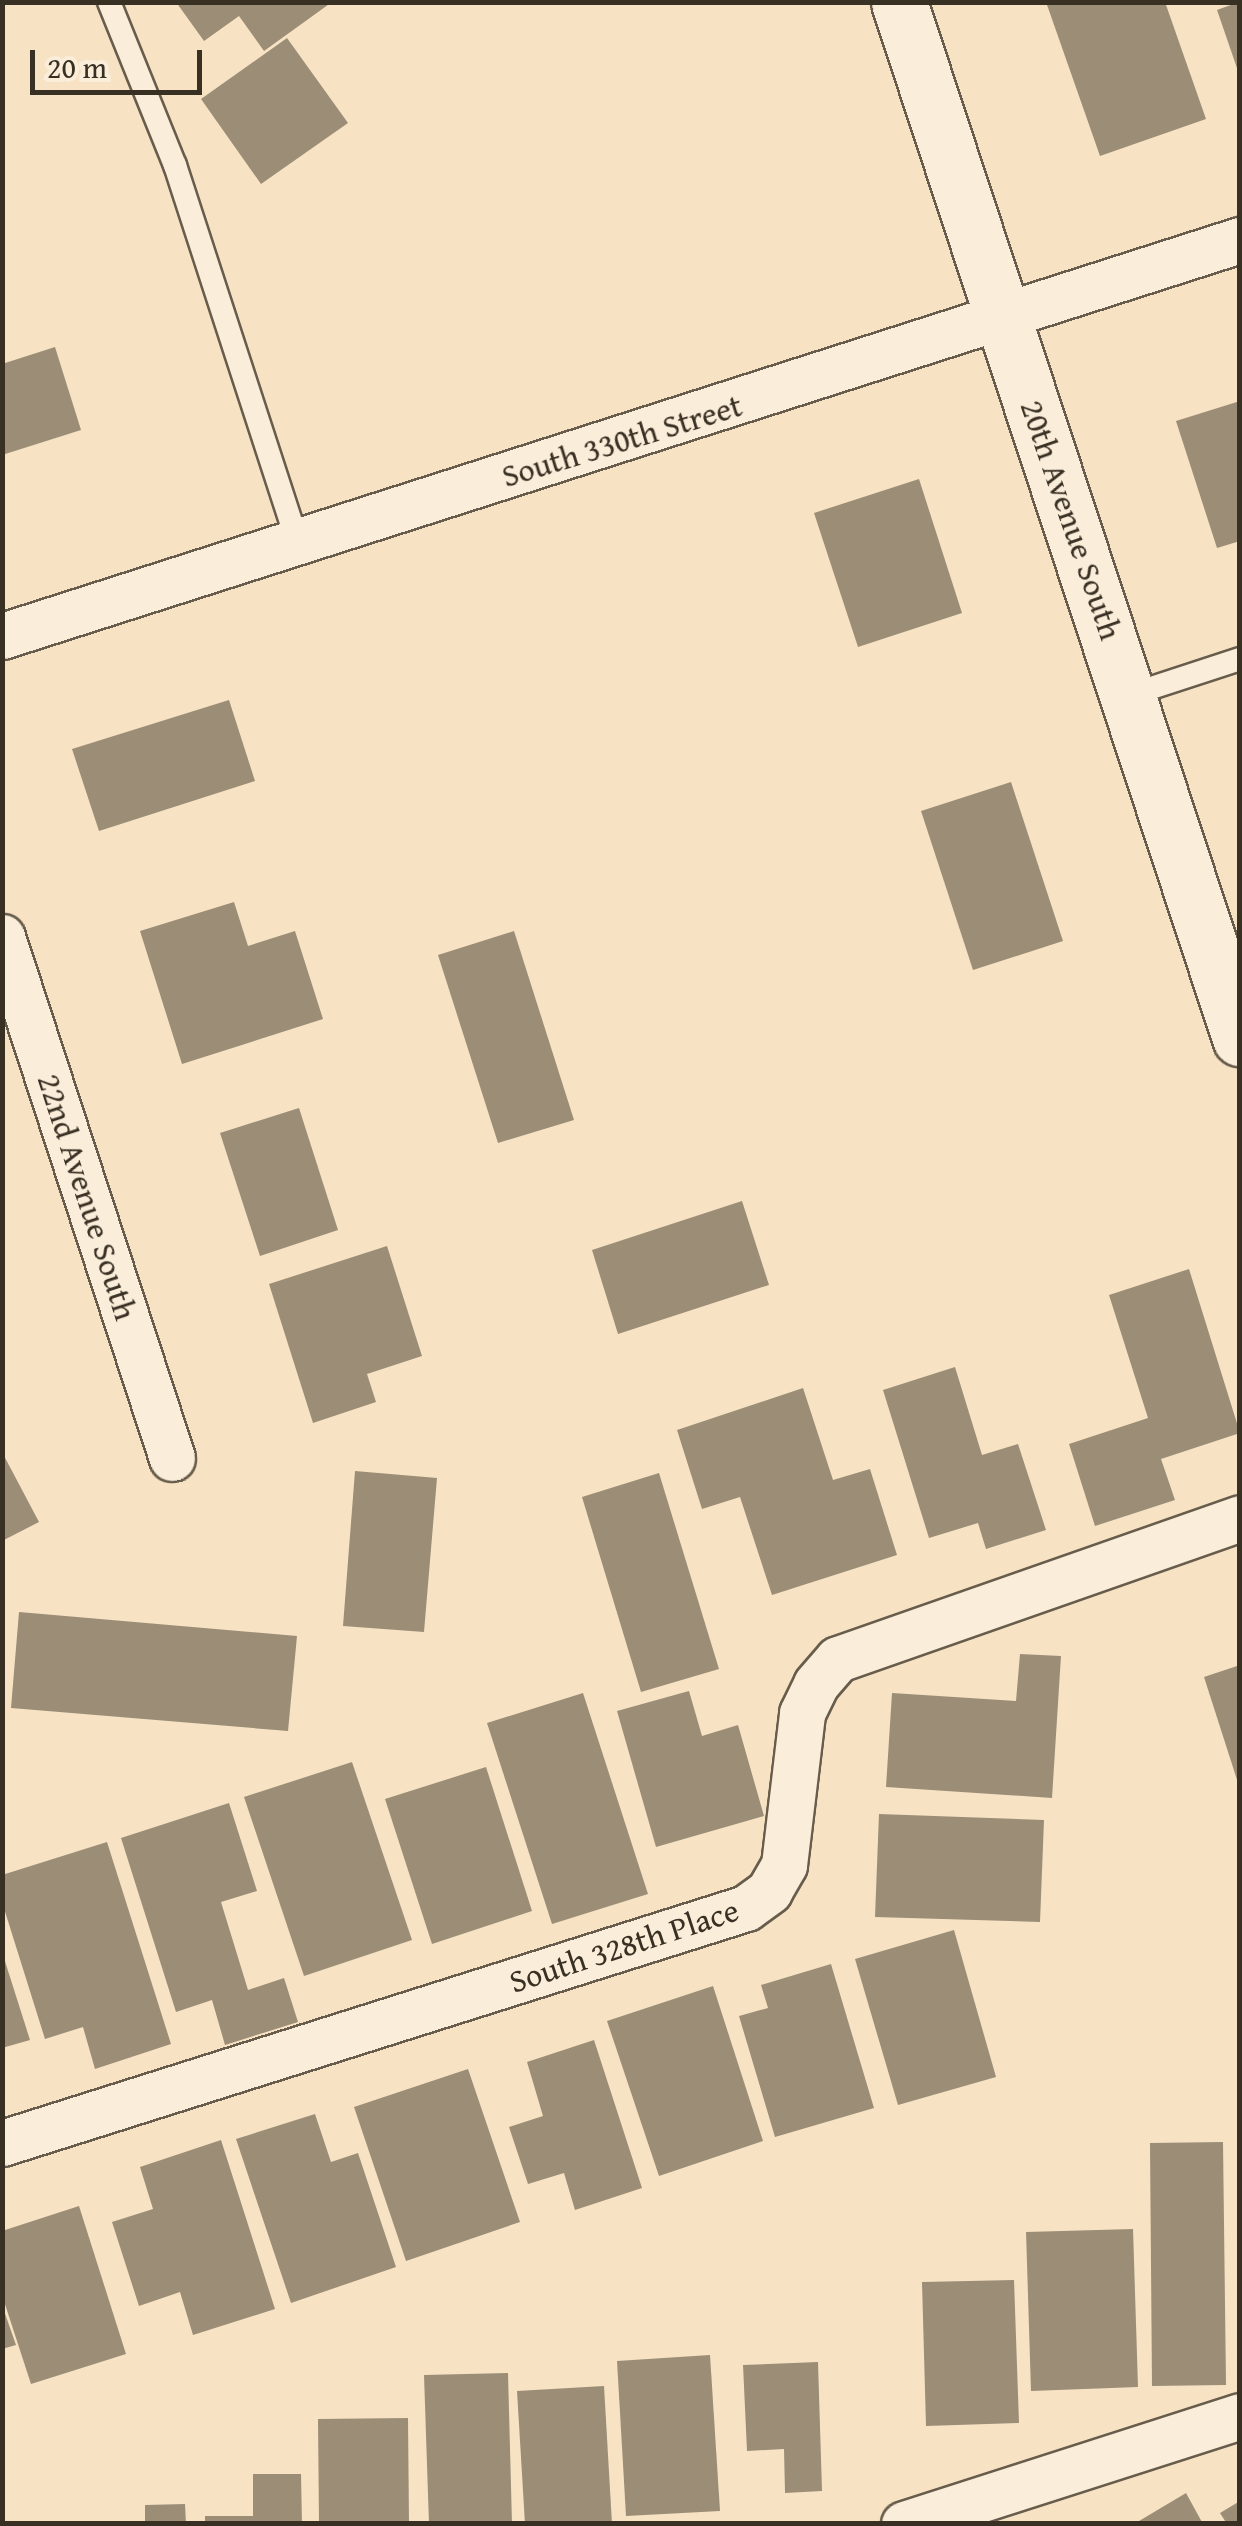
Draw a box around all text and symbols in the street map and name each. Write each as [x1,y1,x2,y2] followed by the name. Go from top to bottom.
[35,30,208,92] scale bar
[47,45,107,89] text: 20 m
[497,386,747,496] street label: South 330th Street
[1012,395,1130,645] street label: 20th Avenue South
[29,1069,145,1325] street label: 22nd Avenue South
[505,1891,743,2001] street label: South 328th Place

